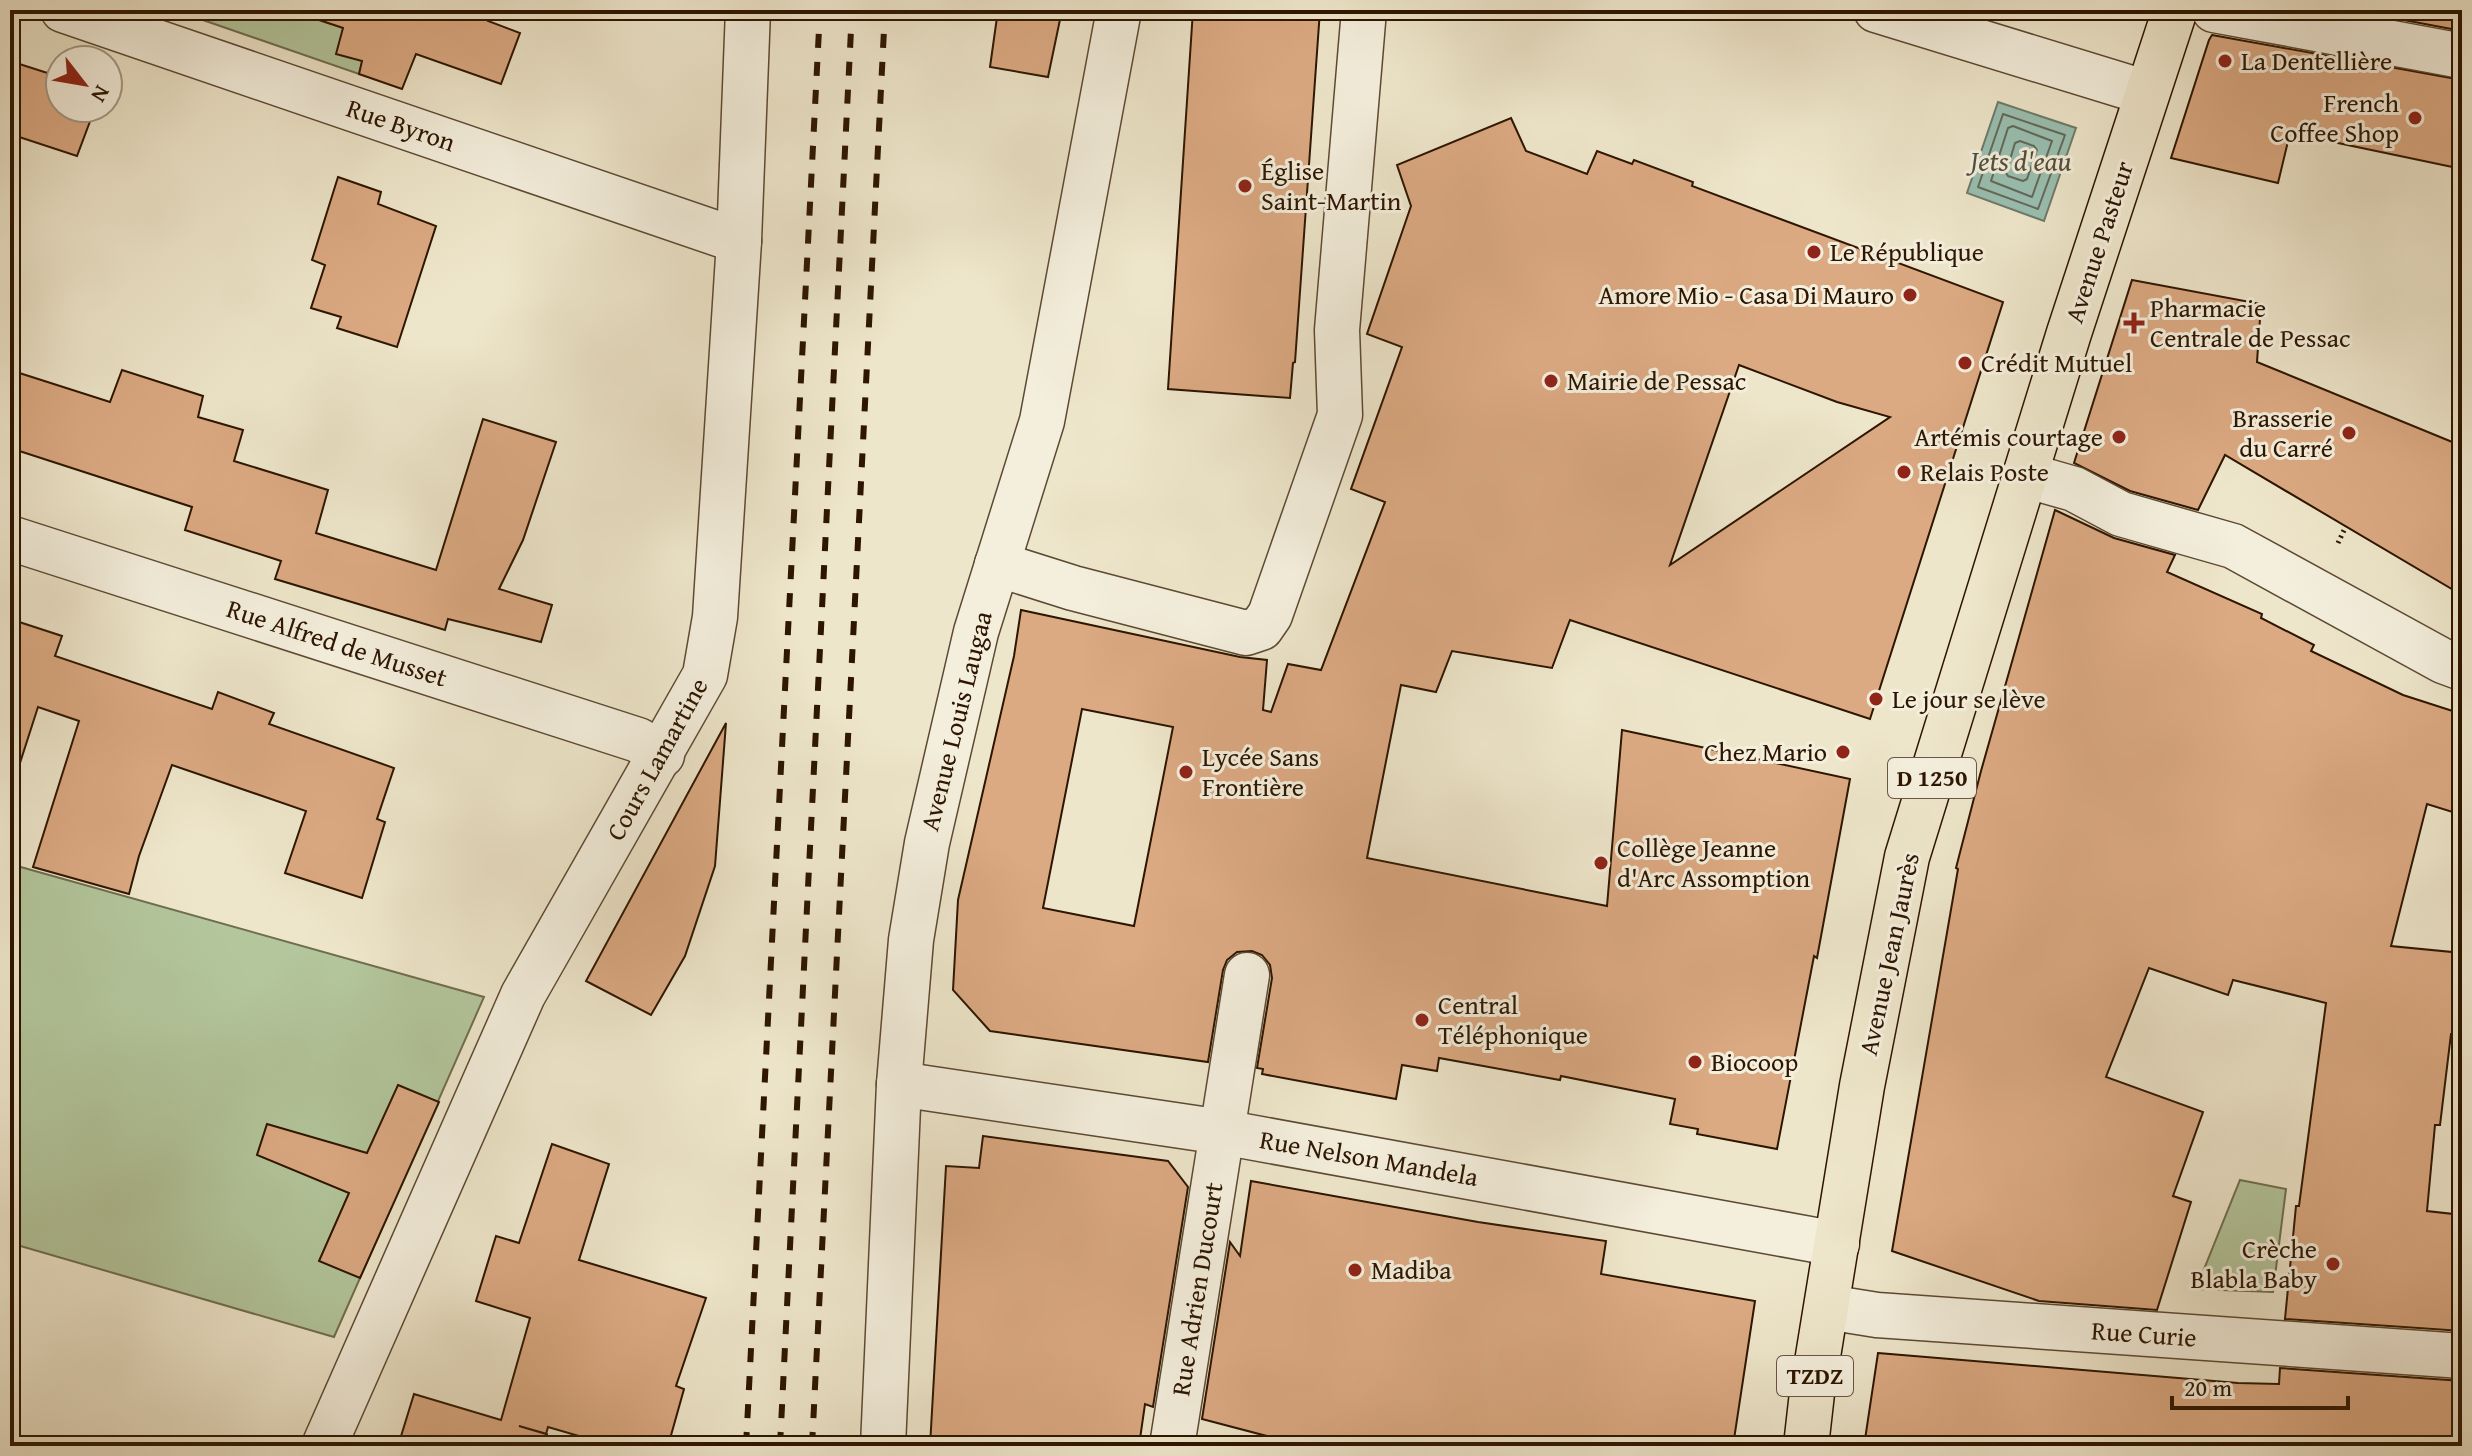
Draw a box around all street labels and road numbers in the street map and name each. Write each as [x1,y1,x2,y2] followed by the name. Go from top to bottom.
[341,88,461,161] street label: Rue Byron
[2054,155,2143,328] street label: Avenue Pasteur
[222,588,452,697] street label: Rue Alfred de Musset
[909,606,1002,835] street label: Avenue Louis Laugaa
[596,670,717,847] street label: Cours Lamartine
[1888,758,1976,798] road number: D 1250
[1848,849,1929,1059] street label: Avenue Jean Jaurès
[1257,1119,1482,1196] street label: Rue Nelson Mandela
[1160,1179,1233,1399] street label: Rue Adrien Ducourt
[2090,1310,2198,1357] street label: Rue Curie
[1777,1356,1853,1396] road number: TZDZ

